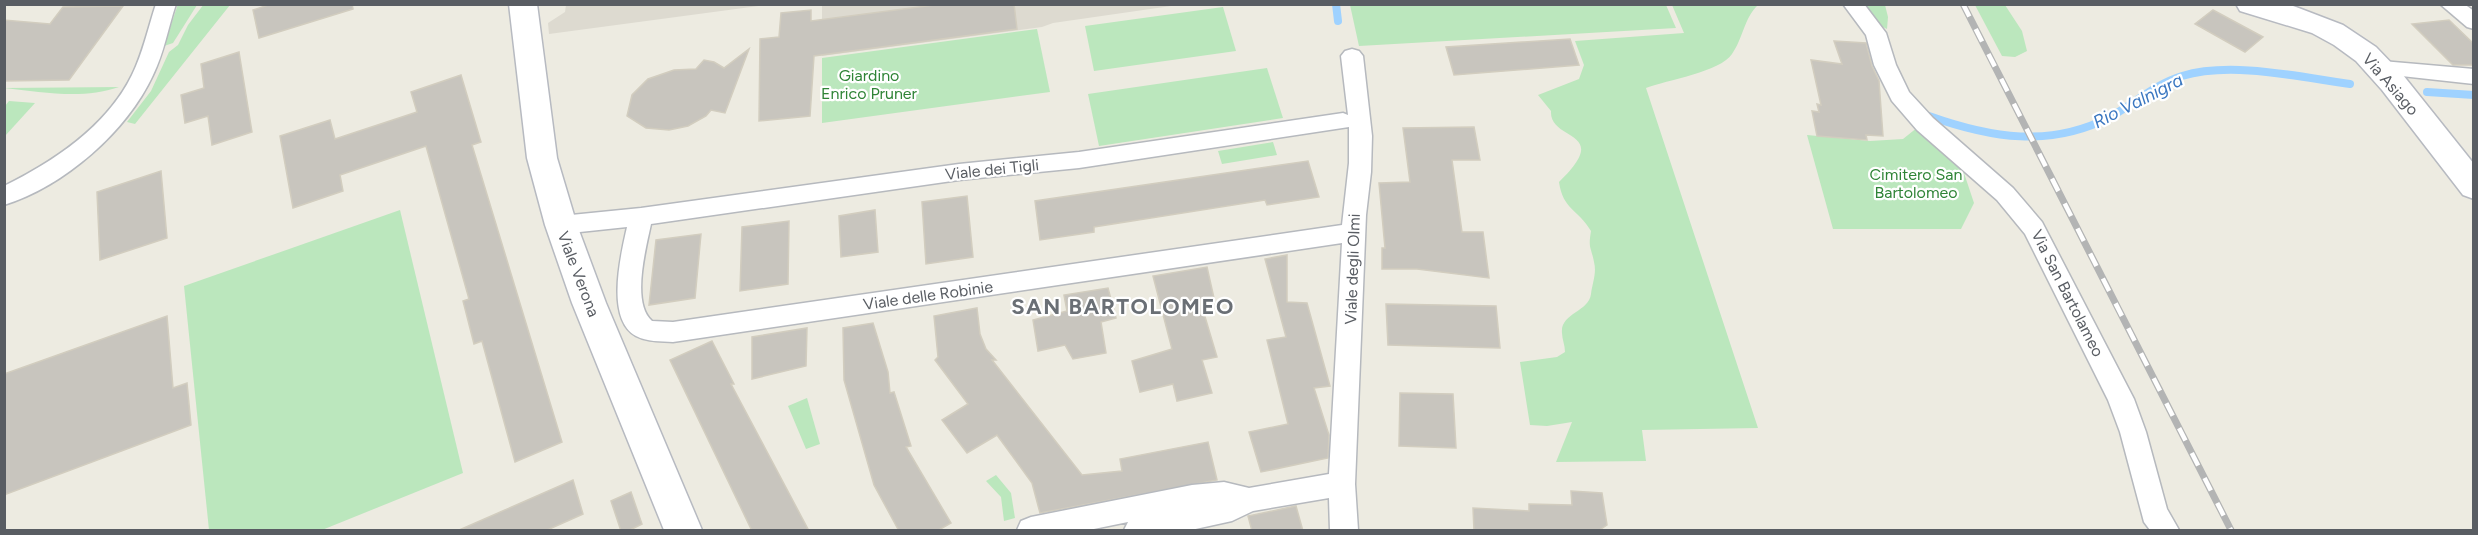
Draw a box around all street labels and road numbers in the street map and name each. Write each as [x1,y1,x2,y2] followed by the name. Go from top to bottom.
[2359,50,2423,119] street label: Via Asiago
[944,155,1040,184] street label: Viale dei Tigli
[1341,213,1364,325] street label: Viale degli Olmi
[2027,227,2108,360] street label: Via San Bartolameo
[554,229,604,320] street label: Viale Verona
[862,277,994,314] street label: Viale delle Robinie

